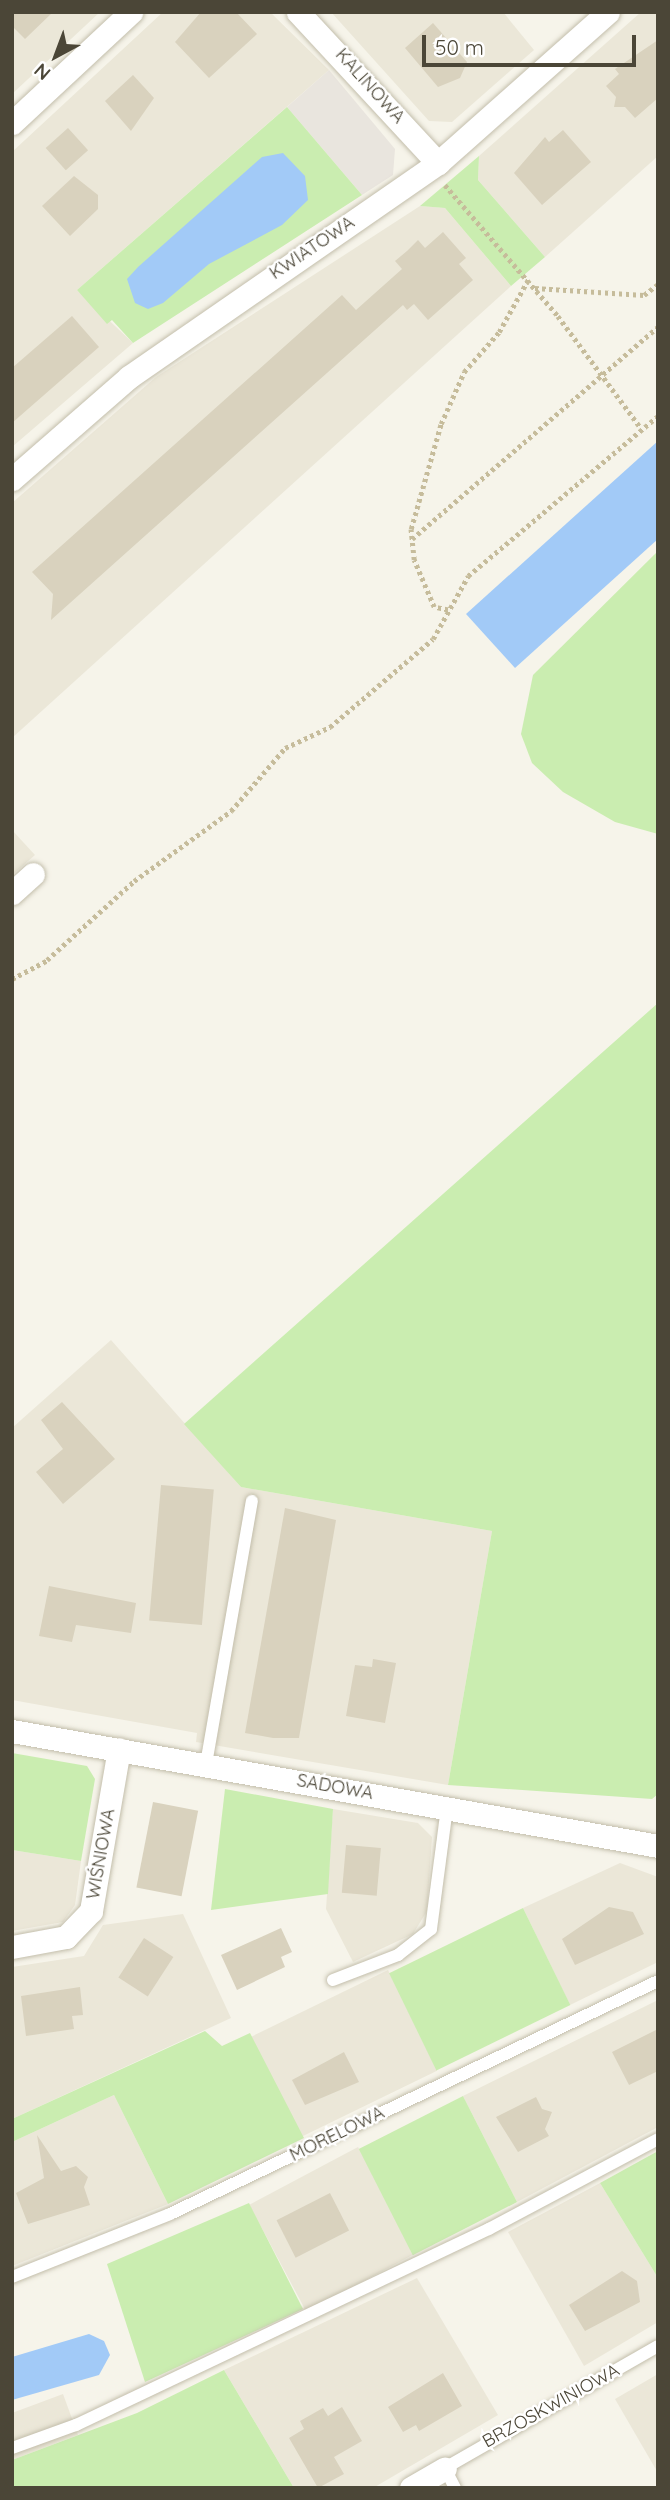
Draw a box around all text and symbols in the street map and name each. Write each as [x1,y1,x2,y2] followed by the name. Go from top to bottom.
[21,21,91,91] north arrow
[425,21,638,65] scale bar
[435,34,484,60] text: 50 m
[331,44,409,128] street label: KALINOWA
[29,58,55,85] text: N
[266,212,358,284] street label: KWIATOWA
[295,1770,375,1804] street label: SADOWA
[82,1807,120,1901] street label: WIŚNIOWA
[286,2102,388,2166] street label: MORELOWA
[479,2359,623,2453] street label: BRZOSKWINIOWA

